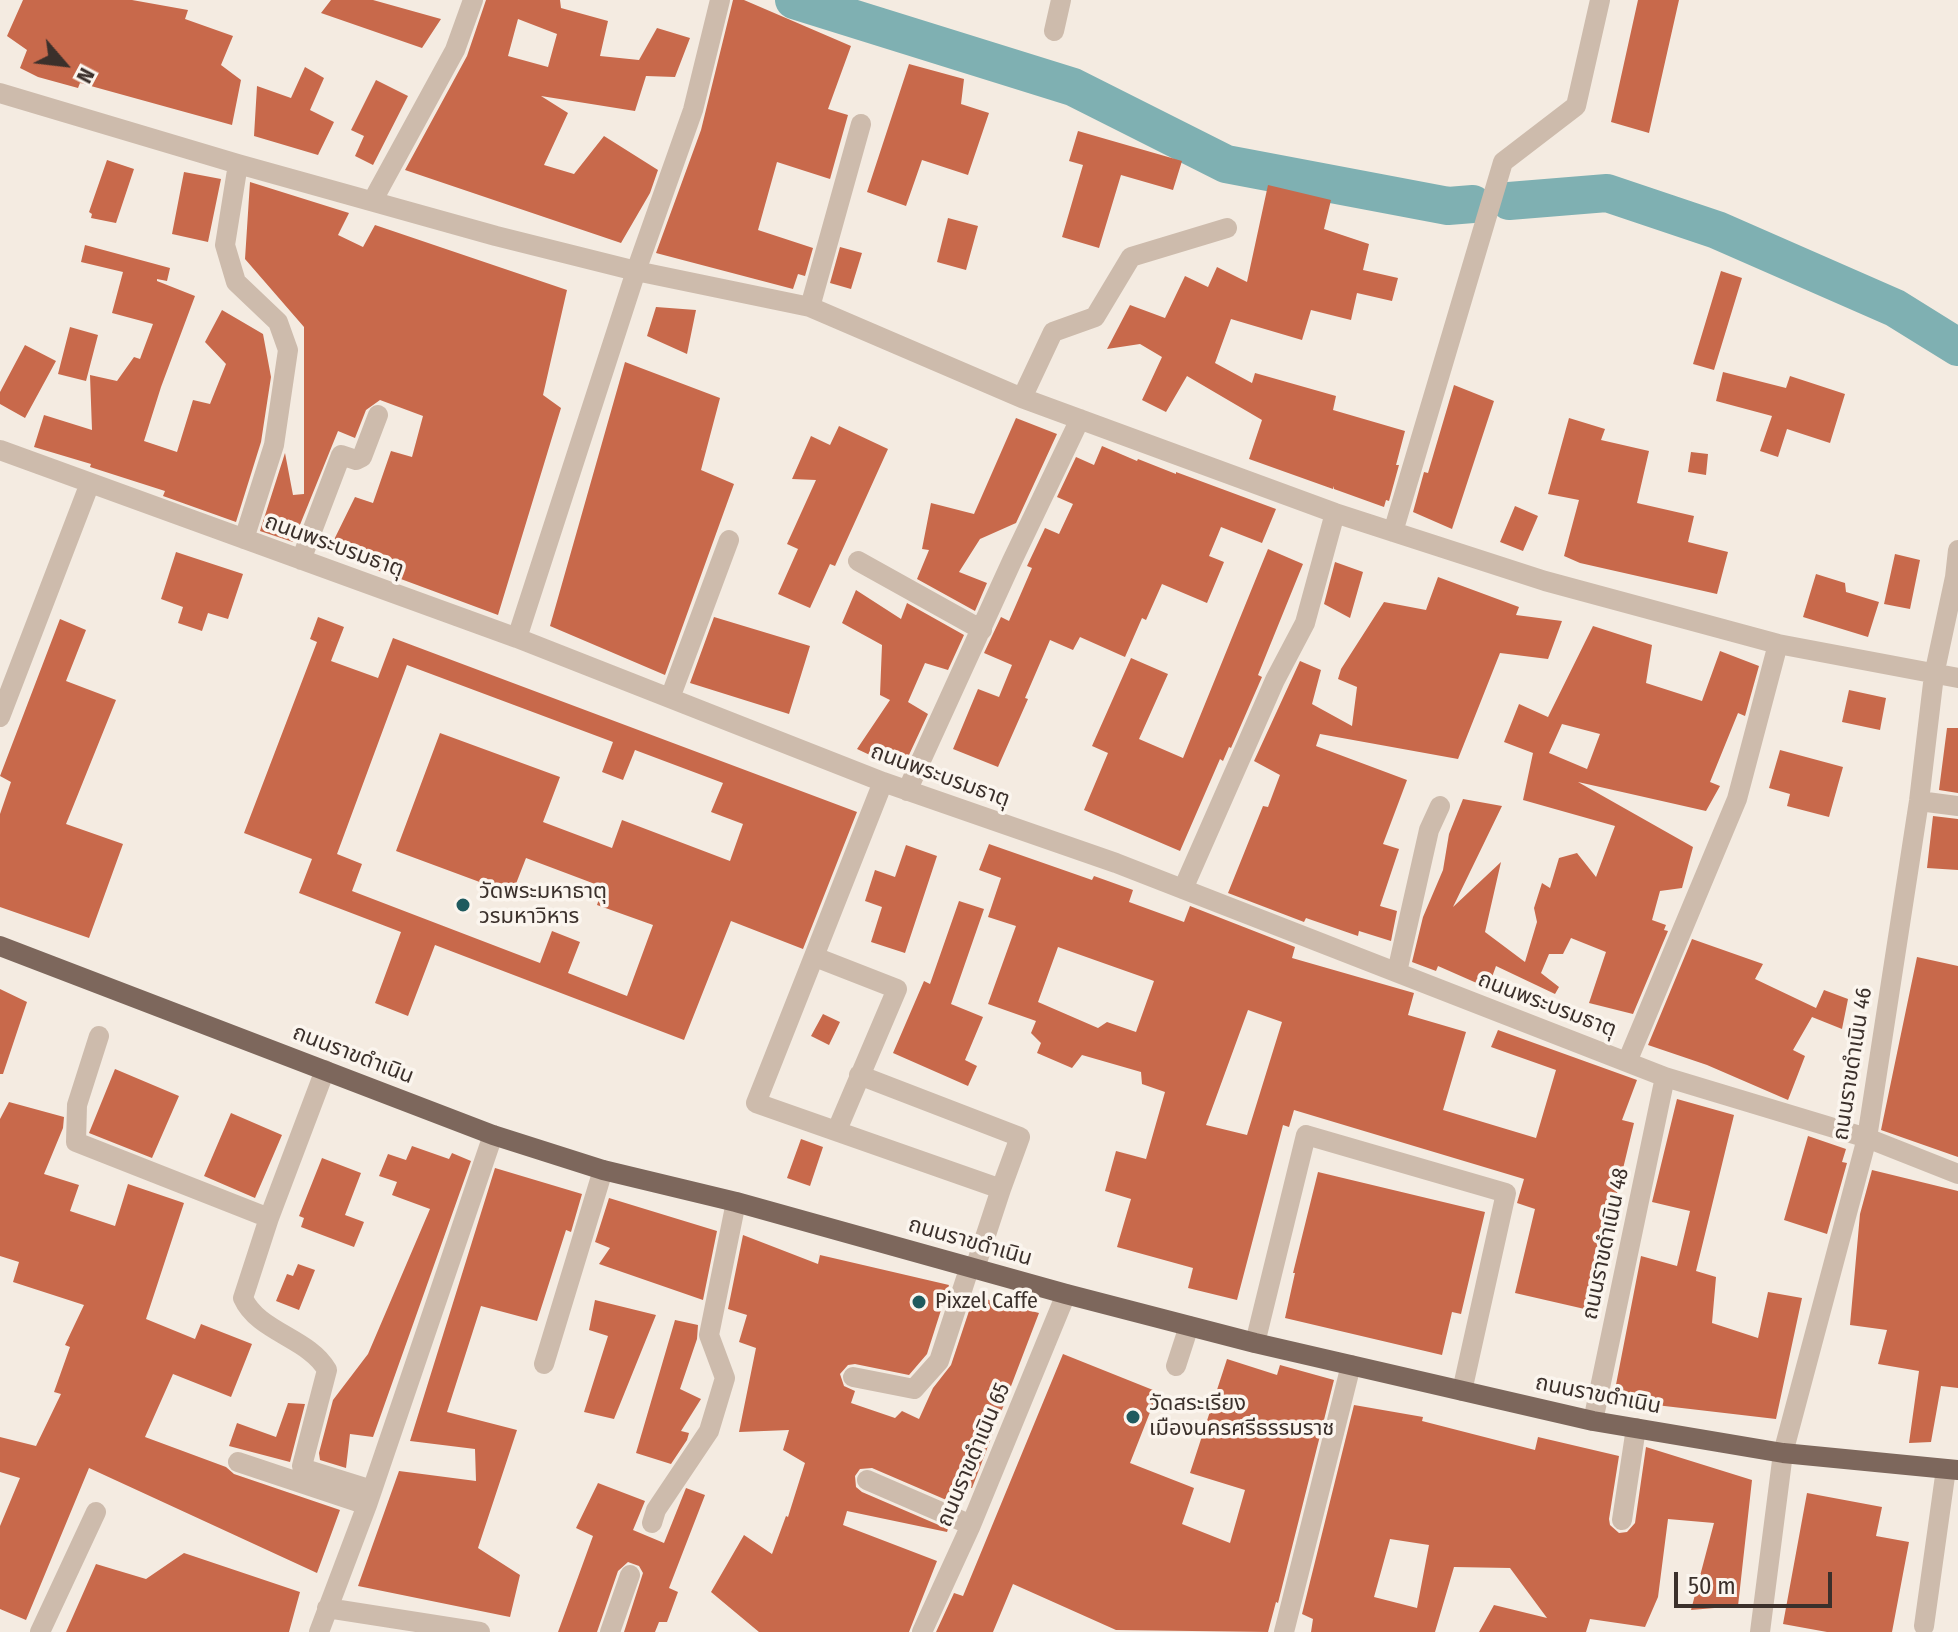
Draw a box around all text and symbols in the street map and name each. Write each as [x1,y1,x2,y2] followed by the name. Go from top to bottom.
[24,24,104,104] north arrow
[71,63,101,88] text: N
[261,509,407,583] street label: ถนนพระบรมธาตุ
[867,739,1013,813] street label: ถนนพระบรมธาตุ
[479,879,607,930] place label: วัดพระมหาธาตุ วรมหาวิหาร
[454,896,472,914] marker: วัดพระมหาธาตุ วรมหาวิหาร
[1474,966,1620,1044] street label: ถนนพระบรมธาตุ
[1828,986,1878,1142] street label: ถนนราขดำเนิน 46
[289,1020,417,1090] street label: ถนนราขดำเนิน
[1577,1166,1635,1322] street label: ถนนราขดำเนิน 48
[905,1212,1035,1272] street label: ถนนราขดำเนิน
[935,1289,1038,1315] place label: Pixzel Caffe
[910,1293,928,1311] marker: Pixzel Caffe
[1533,1370,1663,1420] street label: ถนนราขดำเนิน
[932,1379,1016,1531] street label: ถนนราขดำเนิน 65
[1149,1391,1334,1442] place label: วัดสระเรียง เมืองนครศรีธรรมราช
[1124,1408,1142,1426] marker: วัดสระเรียง เมืองนครศรีธรรมราช
[1678,1556,1836,1606] scale bar
[1688,1572,1736,1600] text: 50 m

